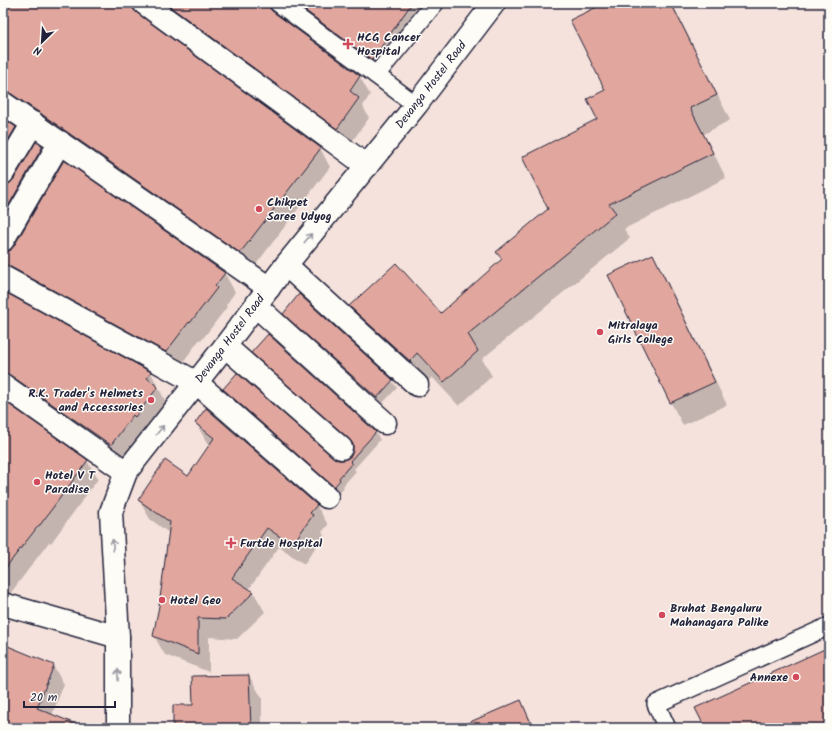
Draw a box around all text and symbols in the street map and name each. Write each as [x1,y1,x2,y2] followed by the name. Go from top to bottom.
[22,22,62,62] north arrow
[357,28,421,61] place label: HCG Cancer Hospital
[391,36,472,133] street label: Devanga Hostel Road
[342,38,354,50] marker: HCG Cancer Hospital
[31,41,45,60] text: N
[267,193,332,226] place label: Chikpet Saree Udyog
[254,204,264,214] marker: Chikpet Saree Udyog
[304,233,312,244] one-way arrow
[190,290,270,387] street label: Devanga Hostel Road
[608,316,673,349] place label: Mitralaya Girls College
[595,327,605,337] marker: Mitralaya Girls College
[28,384,143,417] place label: R.K. Trader's Helmets and Accessories
[146,395,156,405] marker: R.K. Trader's Helmets and Accessories
[155,424,164,435] one-way arrow
[45,466,96,499] place label: Hotel V T Paradise
[32,477,42,487] marker: Hotel V T Paradise
[240,534,323,553] place label: Furtde Hospital
[225,537,237,549] marker: Furtde Hospital
[109,539,117,552] one-way arrow
[170,591,221,610] place label: Hotel Geo
[157,595,167,605] marker: Hotel Geo
[670,599,769,632] place label: Bruhat Bengaluru Mahanagara Palike
[657,610,667,620] marker: Bruhat Bengaluru Mahanagara Palike
[750,668,788,687] place label: Annexe
[114,669,122,682] one-way arrow
[791,672,801,682] marker: Annexe
[24,683,115,709] scale bar
[30,688,58,707] text: 20 m

